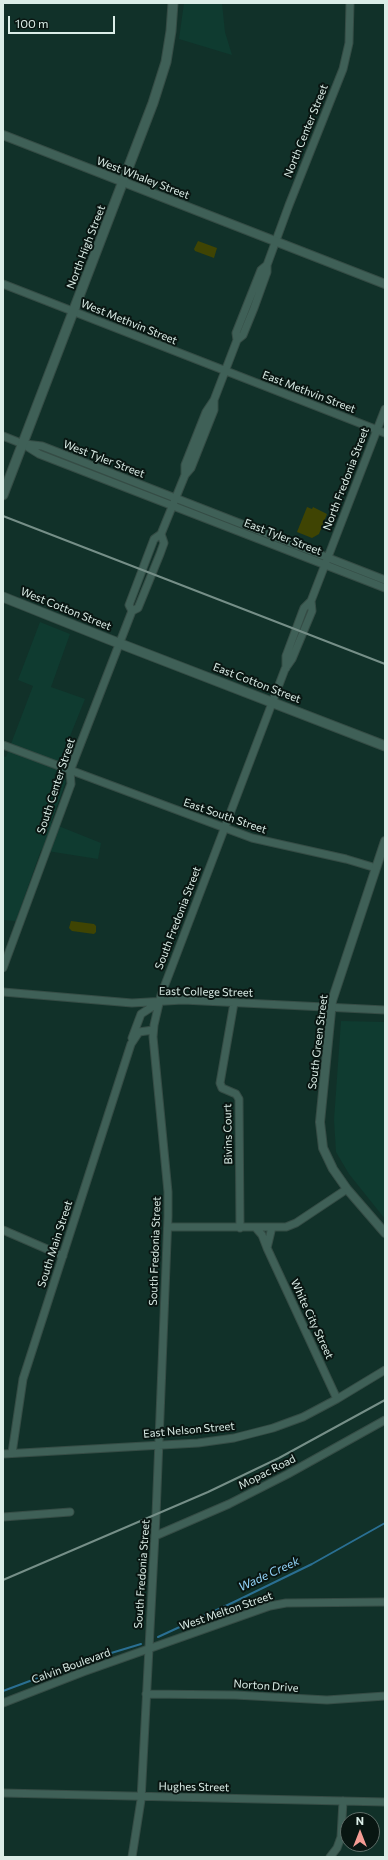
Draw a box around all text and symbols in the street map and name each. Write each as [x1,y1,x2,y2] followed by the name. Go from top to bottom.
[10,8,117,34] scale bar
[15,16,49,30] text: 100 m
[281,82,331,180] street label: North Center Street
[95,154,191,202] street label: West Whaley Street
[64,203,108,291] street label: North High Street
[79,297,179,347] street label: West Methvin Street
[261,368,357,416] street label: East Methvin Street
[320,426,372,532] street label: North Fredonia Street
[61,437,147,481] street label: West Tyler Street
[242,516,324,558] street label: East Tyler Street
[19,585,113,633] street label: West Cotton Street
[211,660,303,706] street label: East Cotton Street
[34,737,78,835] street label: South Center Street
[182,796,268,836] street label: East South Street
[152,865,204,971] street label: South Fredonia Street
[159,985,253,999] street label: East College Street
[306,994,330,1090] street label: South Green Street
[221,1103,235,1165] street label: Bivins Court
[146,1196,164,1306] street label: South Fredonia Street
[35,1199,75,1289] street label: South Main Street
[288,1277,336,1361] street label: White City Street
[143,1419,235,1441] street label: East Nelson Street
[236,1452,298,1492] street label: Mopac Road
[132,1519,152,1629] street label: South Fredonia Street
[236,1554,302,1594] water label: Wade Creek
[178,1589,274,1633] street label: West Melton Street
[30,1646,112,1686] street label: Calvin Boulevard
[233,1677,299,1695] street label: Norton Drive
[159,1780,229,1794] street label: Hughes Street
[340,1812,380,1852] north arrow
[356,1814,364,1827] text: N

